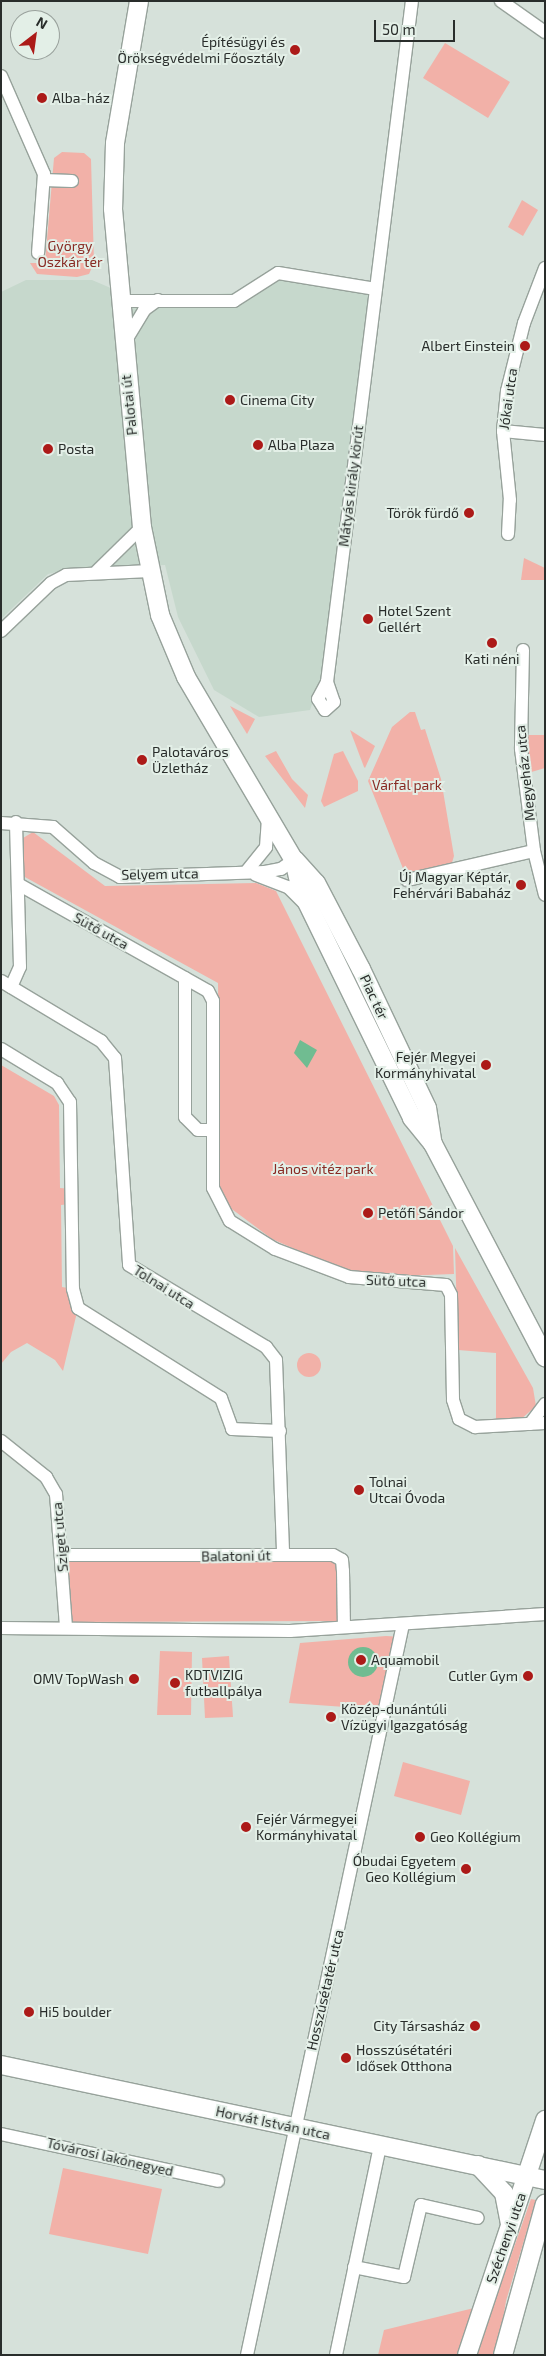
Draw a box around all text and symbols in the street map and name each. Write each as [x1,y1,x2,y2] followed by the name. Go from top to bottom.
[10,10,60,60] north arrow
[376,10,457,42] scale bar
[34,13,51,32] text: N
[382,20,416,38] text: 50 m
[118,34,285,66] place label: Építésügyi és Örökségvédelmi Főosztály
[289,44,301,56] marker: Építésügyi és Örökségvédelmi Főosztály
[52,90,110,106] place label: Alba-ház
[36,92,48,104] marker: Alba-ház
[37,238,103,270] park label: György Oszkár tér
[422,338,515,354] place label: Albert Einstein
[519,340,531,352] marker: Albert Einstein
[495,367,521,431] street label: Jókai utca
[117,374,141,436] street label: Palotai út
[240,392,314,408] place label: Cinema City
[224,394,236,406] marker: Cinema City
[335,424,367,548] street label: Mátyás király körút
[268,437,335,453] place label: Alba Plaza
[252,439,264,451] marker: Alba Plaza
[58,441,94,457] place label: Posta
[42,443,54,455] marker: Posta
[386,505,459,521] place label: Török fürdő
[463,507,475,519] marker: Török fürdő
[378,603,451,636] place label: Hotel Szent Gellért
[362,613,374,625] marker: Hotel Szent Gellért
[486,637,498,649] marker: Kati néni
[464,651,520,667] place label: Kati néni
[512,724,538,822] street label: Megyeház utca
[152,744,229,776] place label: Palotaváros Üzletház
[136,754,148,766] marker: Palotaváros Üzletház
[372,777,442,793] park label: Várfal park
[121,865,199,883] street label: Selyem utca
[393,869,511,902] place label: Új Magyar Képtár, Fehérvári Babaház
[515,879,527,891] marker: Új Magyar Képtár, Fehérvári Babaház
[71,909,131,953] street label: Sütő utca
[356,972,392,1022] street label: Piac tér
[375,1049,476,1082] place label: Fejér Megyei Kormányhivatal
[480,1059,492,1071] marker: Fejér Megyei Kormányhivatal
[272,1161,374,1177] park label: János vitéz park
[378,1205,464,1221] place label: Petőfi Sándor
[362,1207,374,1219] marker: Petőfi Sándor
[130,1262,198,1312] street label: Tolnai utca
[366,1272,426,1290] street label: Sütő utca
[369,1474,445,1506] place label: Tolnai Utcai Óvoda
[353,1484,365,1496] marker: Tolnai Utcai Óvoda
[49,1501,71,1573] street label: Sziget utca
[201,1547,271,1565] street label: Balatoni út
[371,1652,439,1668] place label: Aquamobil
[355,1654,367,1666] marker: Aquamobil
[185,1667,262,1700] place label: KDTVIZIG futballpálya
[448,1668,518,1684] place label: Cutler Gym
[522,1670,534,1682] marker: Cutler Gym
[32,1671,124,1687] place label: OMV TopWash
[128,1673,140,1685] marker: OMV TopWash
[169,1677,181,1689] marker: KDTVIZIG futballpálya
[341,1701,468,1734] place label: Közép-dunántúli Vízügyi Igazgatóság
[325,1711,337,1723] marker: Közép-dunántúli Vízügyi Igazgatóság
[256,1811,358,1844] place label: Fejér Vármegyei Kormányhivatal
[240,1821,252,1833] marker: Fejér Vármegyei Kormányhivatal
[430,1829,521,1845] place label: Geo Kollégium
[414,1831,426,1843] marker: Geo Kollégium
[353,1853,456,1885] place label: Óbudai Egyetem Geo Kollégium
[460,1863,472,1875] marker: Óbudai Egyetem Geo Kollégium
[303,1928,347,2052] street label: Hosszúsétatér utca
[39,2004,112,2020] place label: Hi5 boulder
[23,2006,35,2018] marker: Hi5 boulder
[373,2018,465,2034] place label: City Társasház
[469,2020,481,2032] marker: City Társasház
[356,2042,452,2074] place label: Hosszúsétatéri Idősek Otthona
[340,2052,352,2064] marker: Hosszúsétatéri Idősek Otthona
[214,2103,332,2143] street label: Horvát István utca
[45,2134,175,2180] street label: Tóvárosi lakónegyed
[483,2190,529,2286] street label: Széchenyi utca

